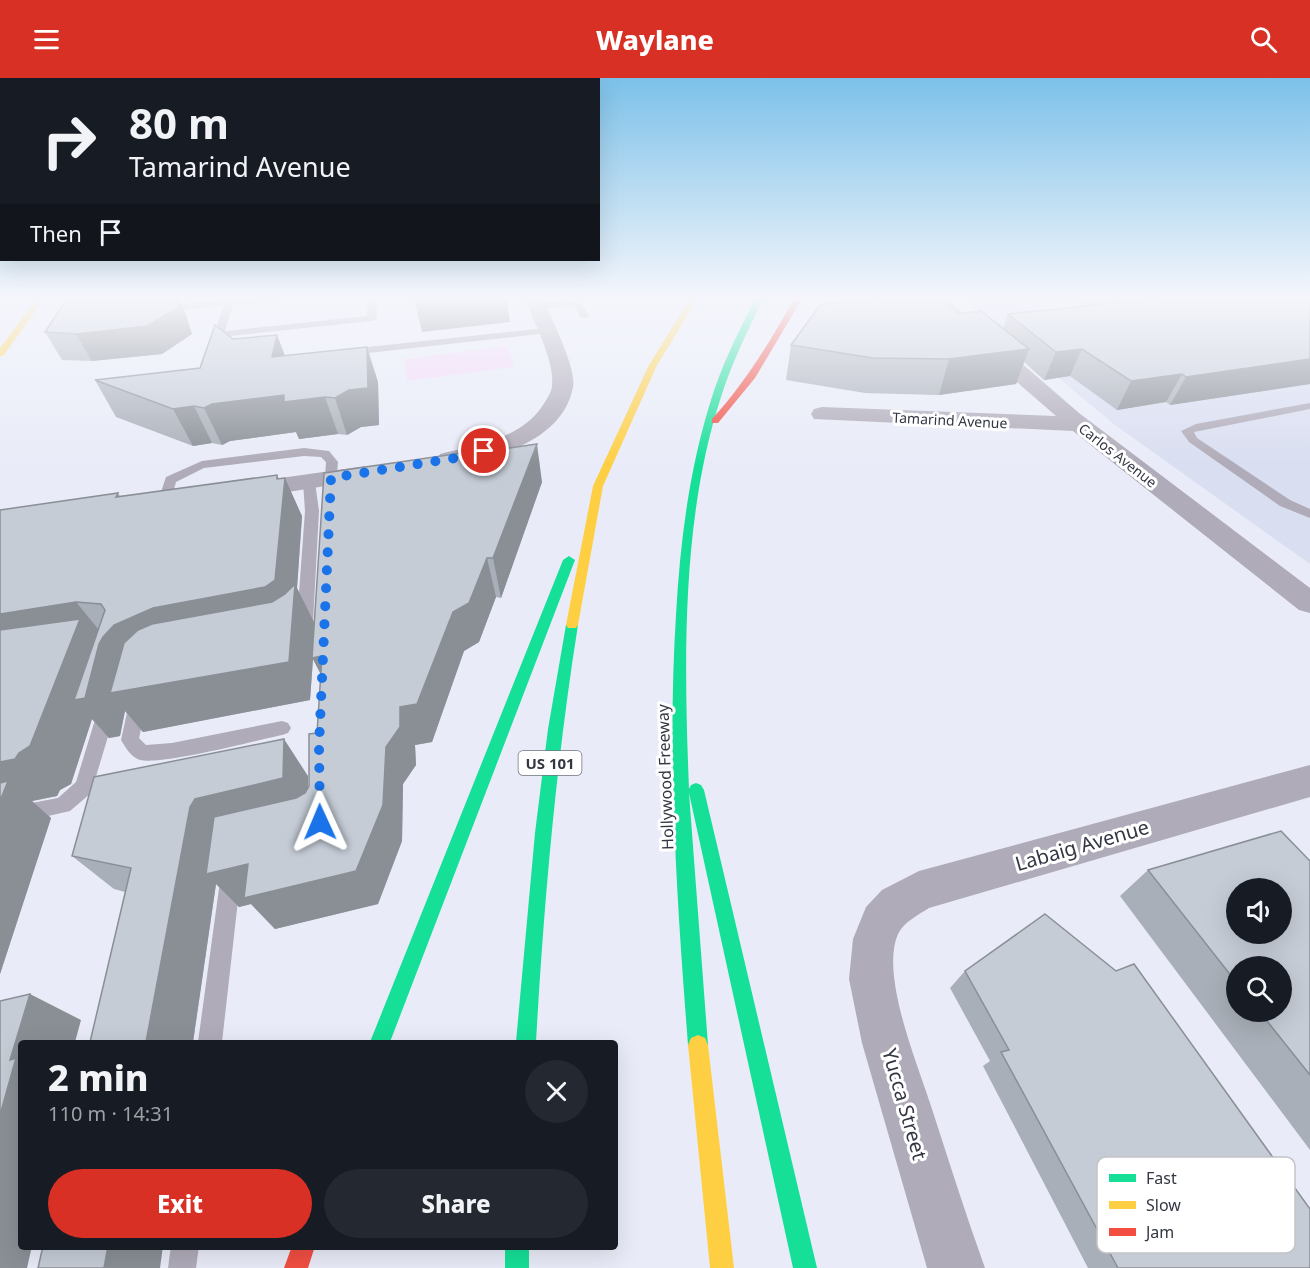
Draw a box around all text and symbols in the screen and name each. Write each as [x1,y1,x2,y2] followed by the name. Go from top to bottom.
[596,21,714,58] text: Waylane
[30,23,63,56] icon: menu
[1247,23,1280,56] icon: search
[129,94,229,151] text: 80 m
[30,102,108,180] icon: right
[129,148,351,185] text: Tamarind Avenue
[94,216,127,249] icon: arrive
[30,218,82,248] text: Then
[892,408,1008,432] street label: Tamarind Avenue
[1075,419,1161,492] street label: Carlos Avenue
[458,425,509,476] pin
[467,434,500,467] icon: arrive
[651,703,679,850] street label: Hollywood Freeway
[518,751,582,775] road number: US 101
[288,790,352,854] position arrow
[1012,813,1152,877] street label: Labaig Avenue
[1226,878,1292,1022] map controls
[1226,878,1292,944] button: sound
[1226,956,1292,1022] button: search
[876,1045,934,1163] street label: Yucca Street
[48,1053,149,1102] text: 2 min
[525,1060,588,1123] button: close
[48,1100,173,1127] text: 110 m · 14:31
[1097,1157,1295,1253] legend
[1146,1167,1177,1189] text: Fast
[48,1169,312,1238] button: Exit
[324,1169,588,1238] button: Share
[1146,1194,1181,1216] text: Slow
[1144,1221,1174,1243] text: Jam

